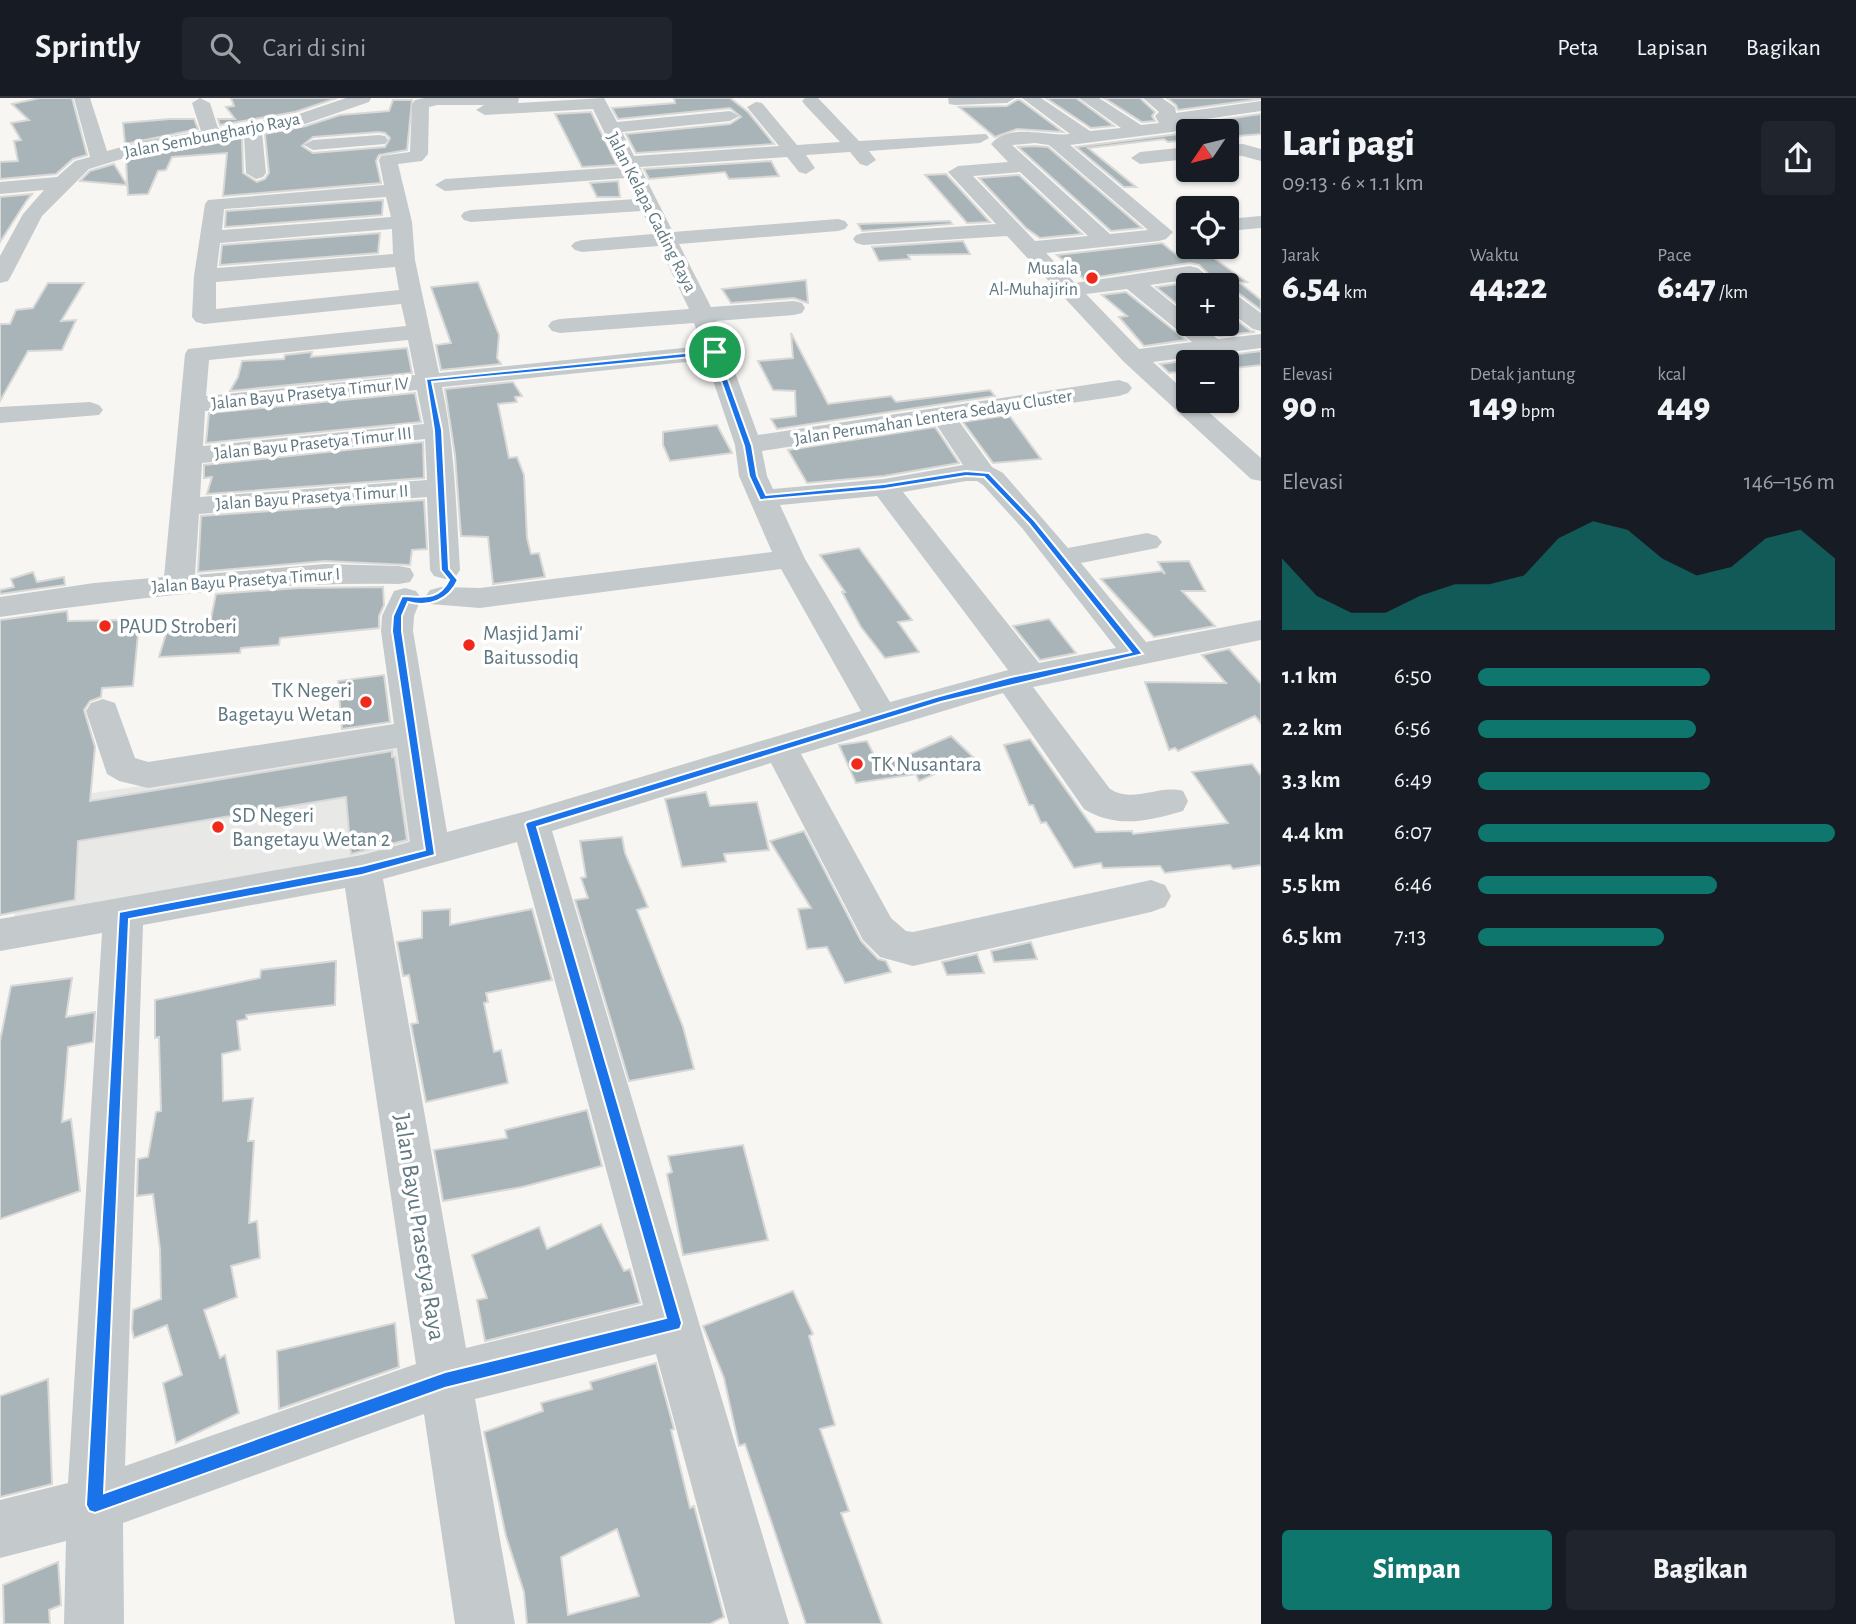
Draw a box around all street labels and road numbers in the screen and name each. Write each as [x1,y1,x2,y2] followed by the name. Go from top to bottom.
[123,110,302,162] street label: Jalan Sembungharjo Raya
[603,130,699,295] street label: Jalan Kelapa Gading Raya
[210,375,411,413] street label: Jalan Bayu Prasetya Timur IV
[793,387,1074,449] street label: Jalan Perumahan Lentera Sedayu Cluster
[214,425,413,463] street label: Jalan Bayu Prasetya Timur III
[215,482,409,514] street label: Jalan Bayu Prasetya Timur II
[151,565,341,597] street label: Jalan Bayu Prasetya Timur I
[389,1112,449,1342] street label: Jalan Bayu Prasetya Raya

